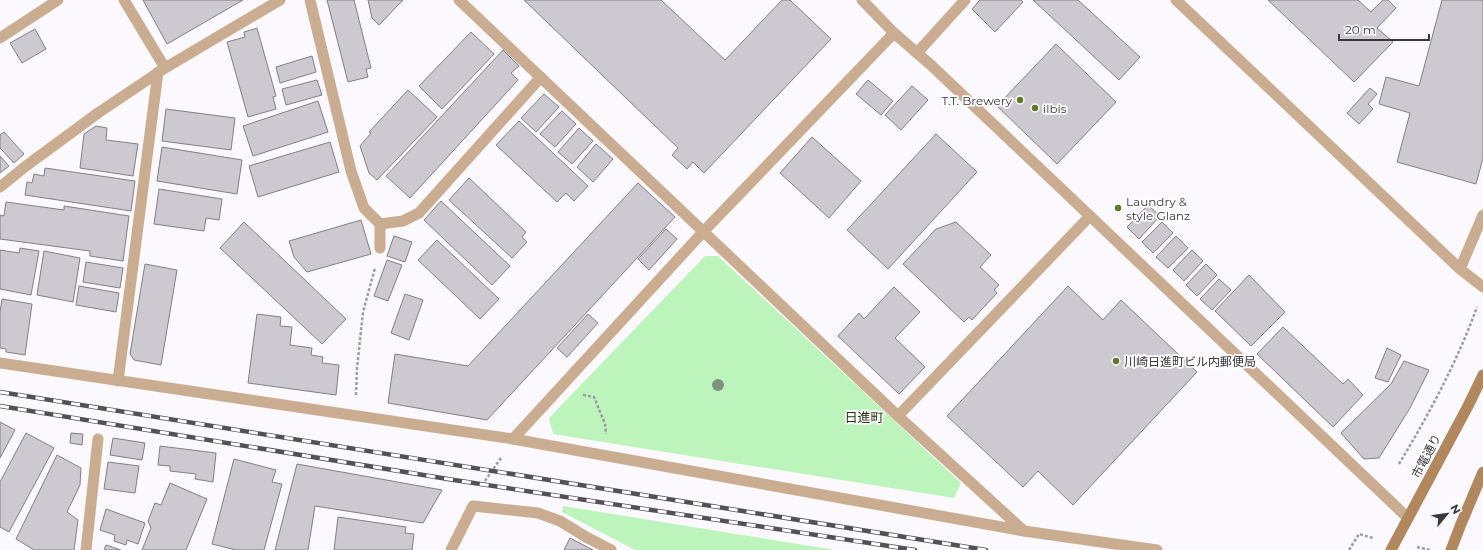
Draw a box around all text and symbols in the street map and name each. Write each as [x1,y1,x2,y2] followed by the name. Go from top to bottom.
[1339,16,1429,42] scale bar
[1345,22,1376,37] text: 20 m
[941,93,1012,108] place label: T.T. Brewery
[1015,95,1025,105] marker: T.T. Brewery
[1043,101,1067,116] place label: ilbis
[1030,103,1040,113] marker: ilbis
[1126,194,1190,223] place label: Laundry & style Glanz
[1113,203,1123,213] marker: Laundry & style Glanz
[1124,354,1256,369] place label: 川崎日進町ビル内郵便局
[1111,356,1121,366] marker: 川崎日進町ビル内郵便局
[844,409,884,425] district label: 日進町
[1408,431,1444,481] street label: 市電通り
[1427,494,1467,534] north arrow
[1447,502,1464,516] text: N

